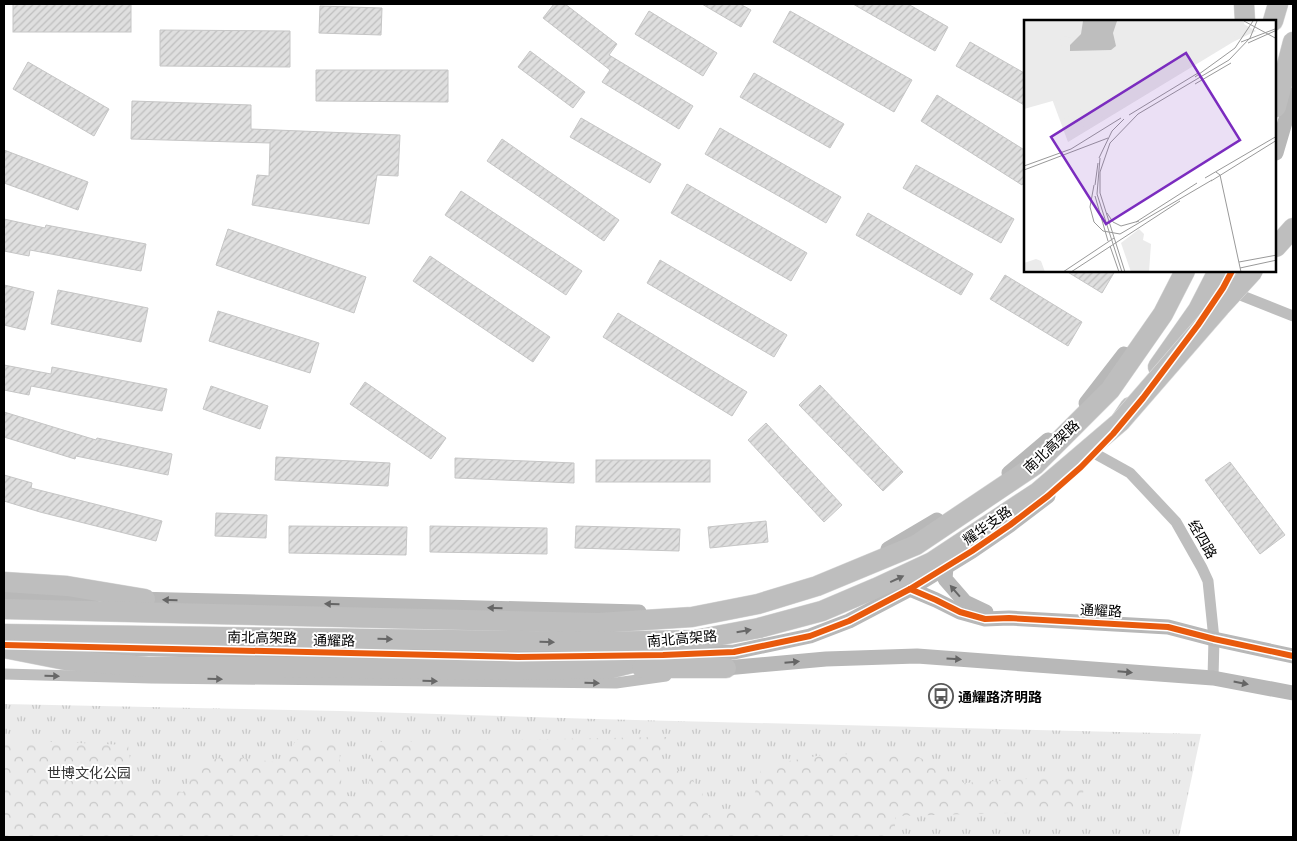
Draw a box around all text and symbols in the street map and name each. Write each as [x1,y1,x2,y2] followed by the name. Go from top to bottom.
[1024,20,1277,272] inset map
[1019,415,1083,477] street label: 南北高架路
[959,501,1015,549] street label: 耀华支路
[1184,516,1222,562] street label: 经四路
[890,574,905,583] one-way arrow
[950,585,961,597] one-way arrow
[162,595,178,603] one-way arrow
[1080,599,1122,621] street label: 通耀路
[324,600,340,608] one-way arrow
[487,604,503,612] one-way arrow
[646,625,718,651] street label: 南北高架路
[736,626,752,634] one-way arrow
[227,627,297,647] street label: 南北高架路
[313,630,355,650] street label: 通耀路
[377,635,393,643] one-way arrow
[540,638,556,646] one-way arrow
[947,655,963,663] one-way arrow
[784,658,800,666] one-way arrow
[1118,668,1134,676] one-way arrow
[45,672,61,680] one-way arrow
[207,675,223,683] one-way arrow
[422,677,438,685] one-way arrow
[585,679,601,687] one-way arrow
[1233,680,1249,688] one-way arrow
[928,683,954,709] bus stop icon: 通耀路济明路
[958,687,1042,706] place label: 通耀路济明路
[47,763,131,782] park label: 世博文化公园

